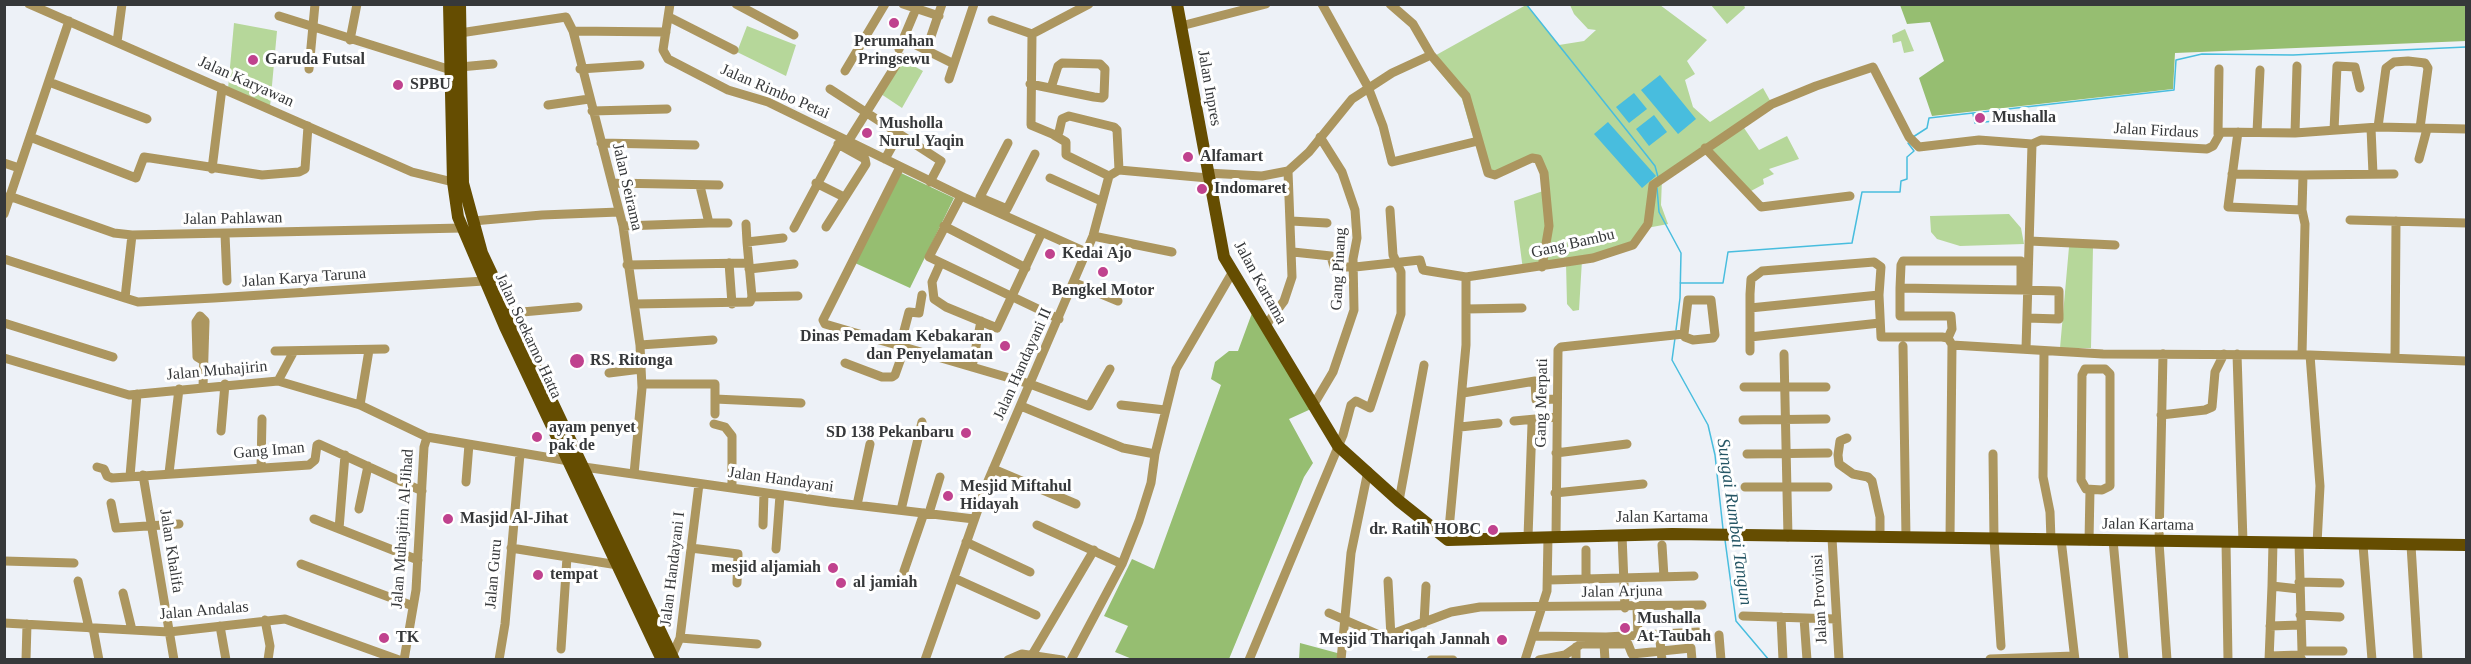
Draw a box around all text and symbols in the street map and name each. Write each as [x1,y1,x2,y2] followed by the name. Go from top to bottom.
[887,16,901,30] marker: Perumahan Pringsewu
[854,32,934,70] place label: Perumahan Pringsewu
[1193,48,1225,128] street label: Jalan Inpres
[265,50,365,70] place label: Garuda Futsal
[195,52,297,112] street label: Jalan Karyawan
[246,53,260,67] marker: Garuda Futsal
[718,60,832,124] street label: Jalan Rimbo Petai
[410,75,451,95] place label: SPBU
[391,78,405,92] marker: SPBU
[1992,108,2056,128] place label: Mushalla
[1973,111,1987,125] marker: Mushalla
[879,114,964,152] place label: Musholla Nurul Yaqin
[2113,119,2199,143] street label: Jalan Firdaus
[860,126,874,140] marker: Musholla Nurul Yaqin
[608,141,646,233] street label: Jalan Seirama
[1200,147,1263,167] place label: Alfamart
[1181,150,1195,164] marker: Alfamart
[1214,179,1287,199] place label: Indomaret
[1195,182,1209,196] marker: Indomaret
[183,209,283,229] street label: Jalan Pahlawan
[1529,225,1617,263] street label: Gang Bambu
[1327,227,1351,311] street label: Gang Pinang
[1229,238,1291,328] street label: Jalan Kartama
[1062,244,1132,264] place label: Kedai Ajo
[1043,247,1057,261] marker: Kedai Ajo
[241,264,367,292] street label: Jalan Karya Taruna
[1096,265,1110,279] marker: Bengkel Motor
[491,270,565,402] street label: Jalan Soekarno Hatta
[1052,281,1154,301] place label: Bengkel Motor
[990,305,1056,423] street label: Jalan Handayani II
[800,327,993,365] place label: Dinas Pemadam Kebakaran dan Penyelamatan
[998,339,1012,353] marker: Dinas Pemadam Kebakaran dan Penyelamatan
[590,351,673,371] place label: RS. Ritonga
[568,352,586,370] marker: RS. Ritonga
[166,357,268,385] street label: Jalan Muhajirin
[1532,358,1552,448] street label: Gang Merpati
[549,418,636,456] place label: ayam penyet pak de
[826,423,954,443] place label: SD 138 Pekanbaru
[959,426,973,440] marker: SD 138 Pekanbaru
[530,430,544,444] marker: ayam penyet pak de
[1712,437,1756,607] water label: Sungai Rumbai Tangun
[233,438,305,464] street label: Gang Iman
[388,449,418,609] street label: Jalan Muhajirin Al-Jihad
[727,463,835,497] street label: Jalan Handayani
[960,477,1072,515] place label: Mesjid Miftahul Hidayah
[941,489,955,503] marker: Mesjid Miftahul Hidayah
[155,508,187,594] street label: Jalan Khalifa
[1616,508,1708,528] street label: Jalan Kartama
[460,509,568,529] place label: Masjid Al-Jihat
[656,511,690,627] street label: Jalan Handayani I
[441,512,455,526] marker: Masjid Al-Jihat
[2102,515,2194,535] street label: Jalan Kartama
[1369,520,1481,540] place label: dr. Ratih HOBC
[1486,523,1500,537] marker: dr. Ratih HOBC
[481,538,507,610] street label: Jalan Guru
[1808,553,1832,645] street label: Jalan Provinsi
[711,558,821,578] place label: mesjid aljamiah
[826,561,840,575] marker: mesjid aljamiah
[550,565,598,585] place label: tempat
[531,568,545,582] marker: tempat
[853,573,917,593] place label: al jamiah
[834,576,848,590] marker: al jamiah
[1581,582,1663,602] street label: Jalan Arjuna
[159,598,249,624] street label: Jalan Andalas
[1637,609,1711,647] place label: Mushalla At-Taubah
[1618,621,1632,635] marker: Mushalla At-Taubah
[396,628,419,648] place label: TK
[1319,630,1490,650] place label: Mesjid Thariqah Jannah
[377,631,391,645] marker: TK
[1495,633,1509,647] marker: Mesjid Thariqah Jannah

